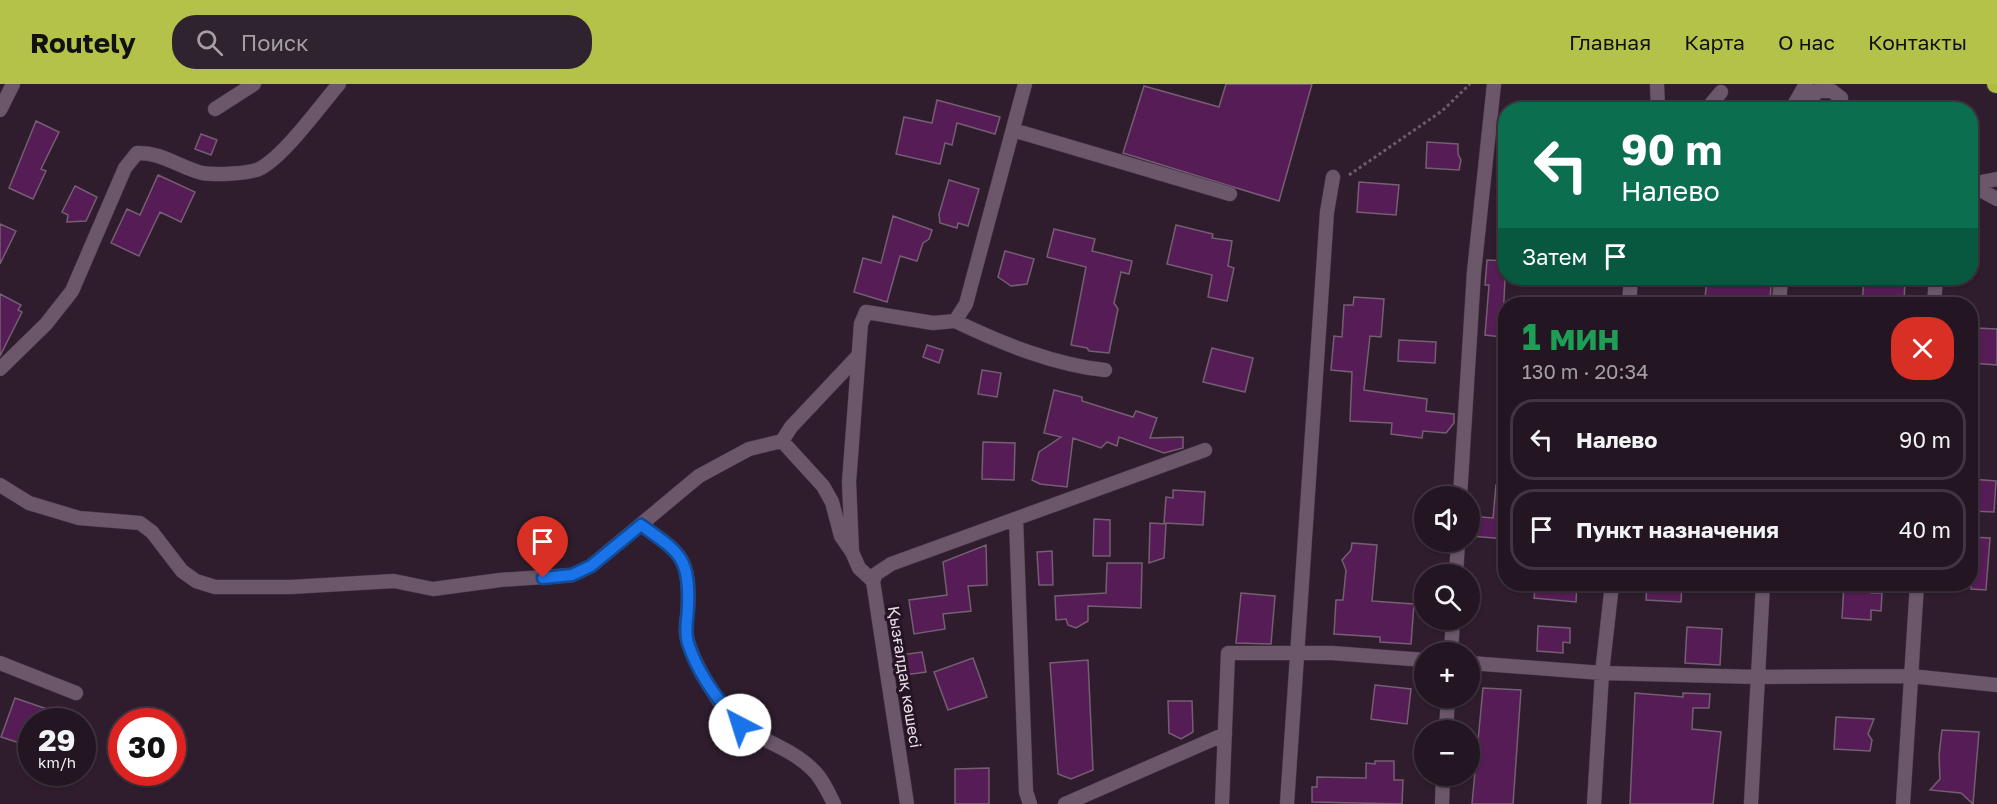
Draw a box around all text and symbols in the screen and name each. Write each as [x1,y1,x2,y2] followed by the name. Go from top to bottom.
[172,15,592,69] search box
[30,26,136,59] text: Routely
[193,26,226,59] icon: search
[241,29,309,56] text: Поиск
[1569,29,1651,55] text: Главная
[1684,29,1745,55] text: Карта
[1778,29,1835,55] text: О нас
[1868,29,1967,55] text: Контакты
[1621,124,1722,174] text: 90 m
[1522,126,1600,204] icon: left
[1621,175,1720,207] text: Налево
[1599,240,1632,273] icon: arrive
[1522,243,1587,270] text: Затем
[1522,315,1619,358] text: 1 мин
[1891,317,1954,380] button: close
[1522,359,1648,383] text: 130 m · 20:34
[1525,423,1558,456] icon: left
[1576,426,1658,453] text: Налево
[1899,426,1951,453] text: 90 m
[1414,486,1480,786] map controls
[1414,486,1480,552] button: sound
[1525,513,1558,546] icon: arrive
[517,516,568,578] pin
[1576,516,1779,543] text: Пункт назначения
[1899,516,1951,543] text: 40 m
[526,525,559,558] icon: arrive
[1414,564,1480,630] button: search
[884,605,926,749] street label: Қызғалдақ көшесі
[1414,642,1480,708] button: +
[708,693,772,757] position arrow
[108,708,186,786] speed limit sign: 30
[1414,720,1480,786] button: −
[38,722,76,758] text: 29
[38,753,76,771] text: km/h

